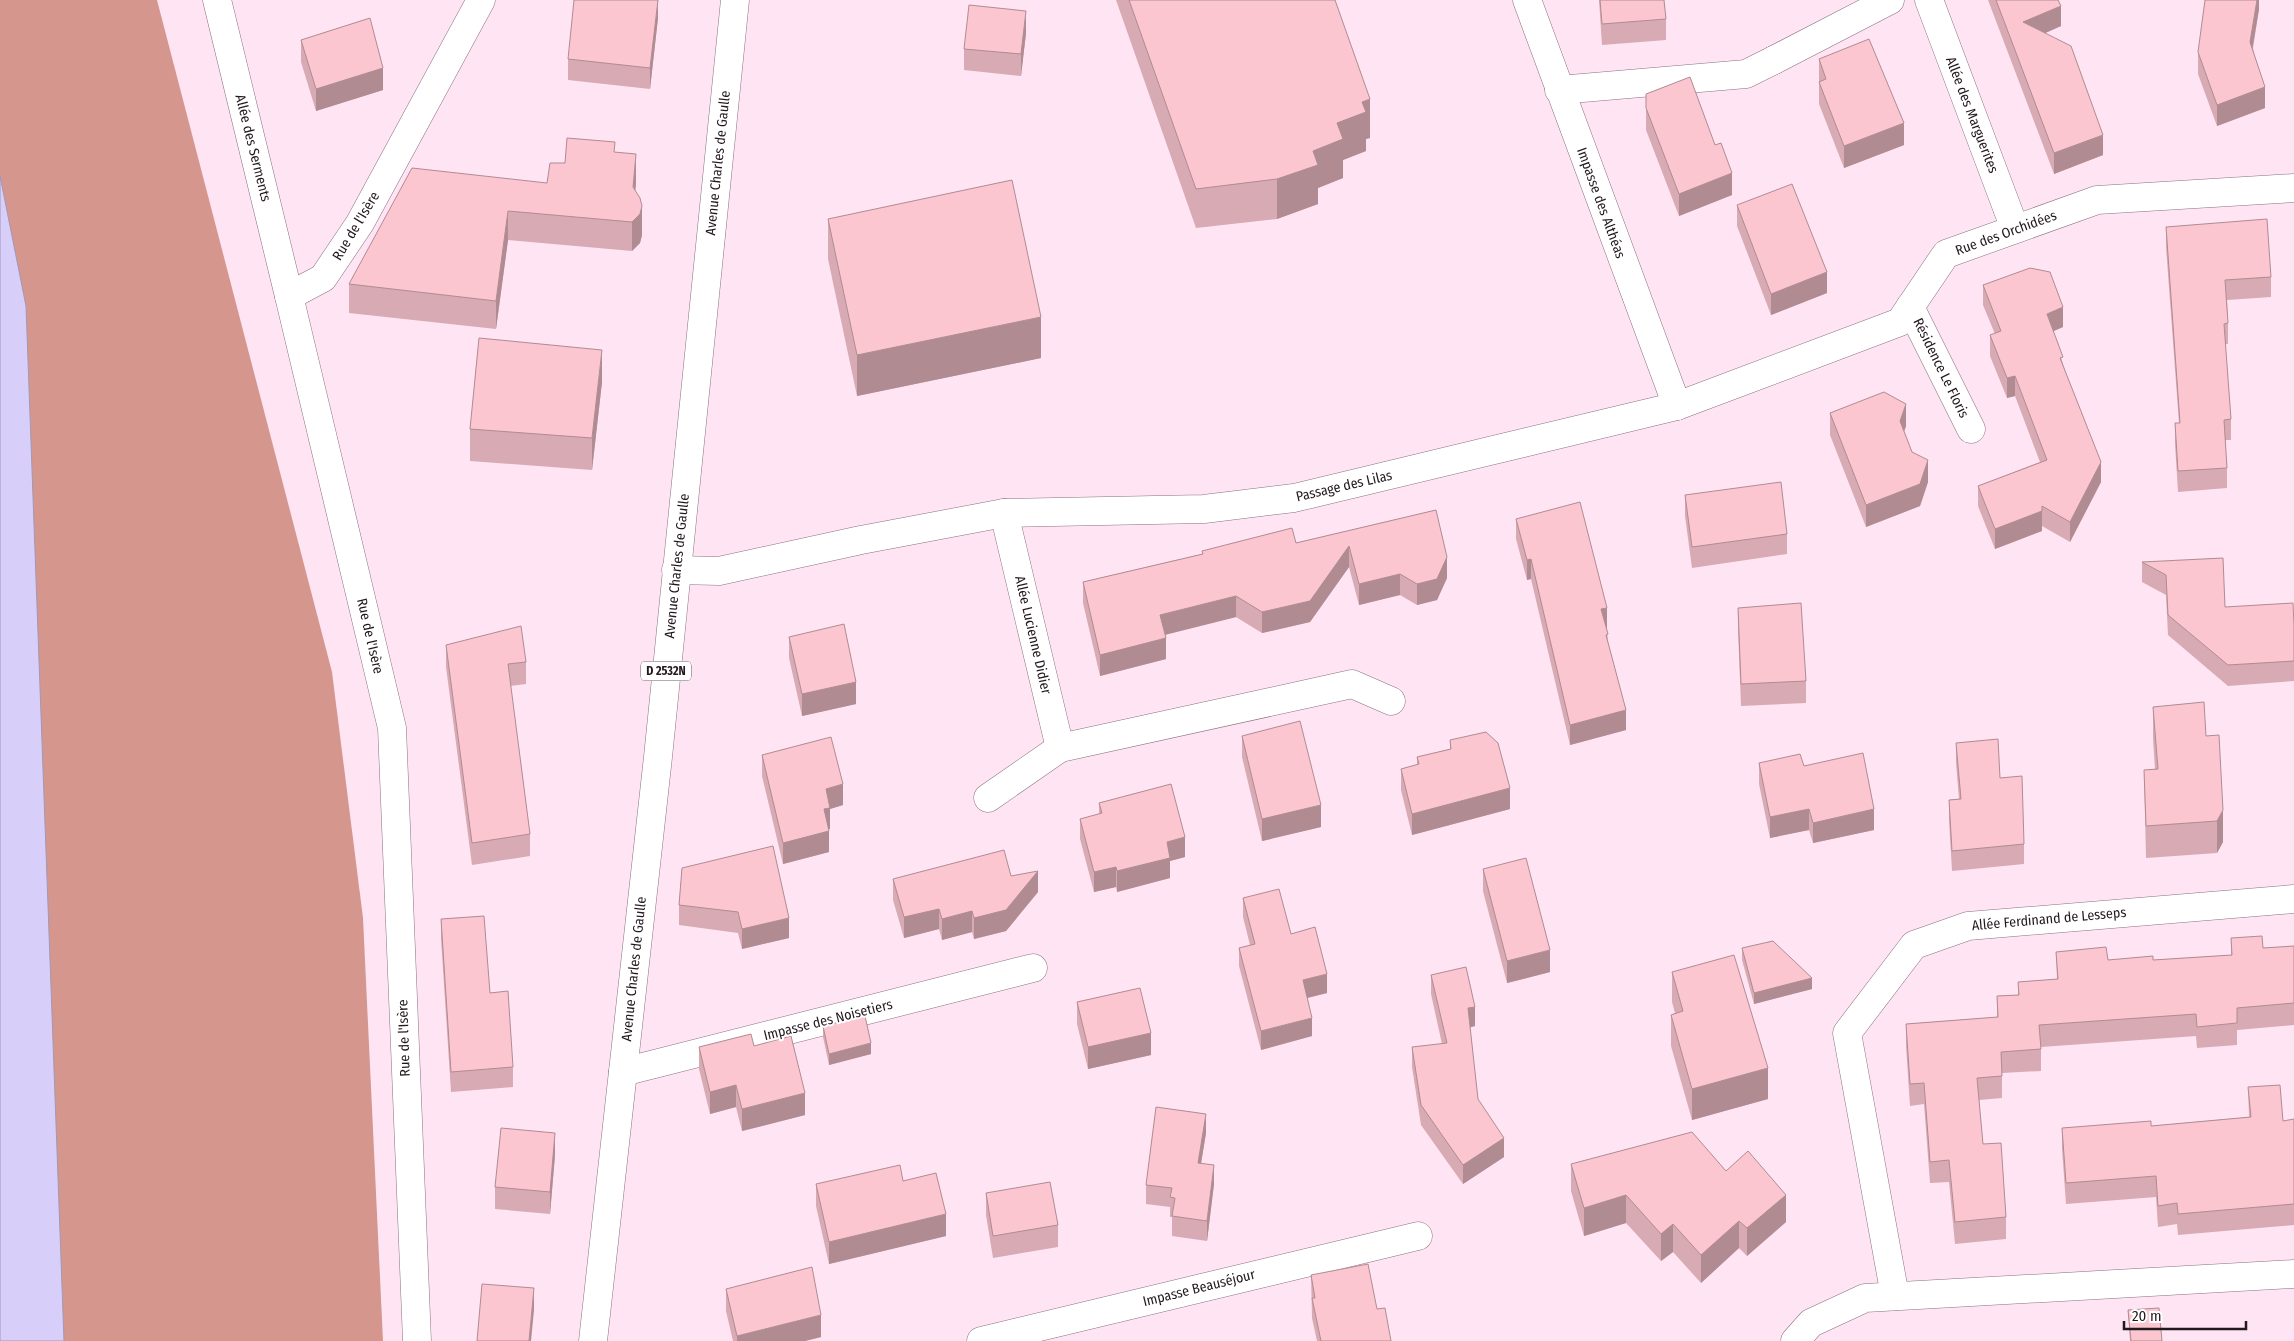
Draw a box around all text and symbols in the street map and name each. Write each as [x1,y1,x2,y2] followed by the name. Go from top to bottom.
[1942,54,2002,176] street label: Allée des Marguerites
[702,90,734,236] street label: Avenue Charles de Gaulle
[231,93,275,203] street label: Allée des Serments
[1573,145,1629,261] street label: Impasse des Althéas
[329,188,383,263] street label: Rue de l'Isère
[1953,207,2059,259] street label: Rue des Orchidées
[1909,315,1973,421] street label: Résidence Le Floris
[1294,467,1394,505] street label: Passage des Lilas
[661,493,693,639] street label: Avenue Charles de Gaulle
[1011,574,1055,696] street label: Allée Lucienne Didier
[353,596,387,676] street label: Rue de l'Isère
[641,661,691,680] road number: D 2532N
[618,896,650,1042] street label: Avenue Charles de Gaulle
[1971,904,2127,934] street label: Allée Ferdinand de Lesseps
[762,996,894,1044] street label: Impasse des Noisetiers
[394,999,414,1077] street label: Rue de l'Isère
[1141,1266,1257,1310] street label: Impasse Beauséjour
[2124,1298,2246,1330] scale bar
[2132,1307,2162,1325] text: 20 m

